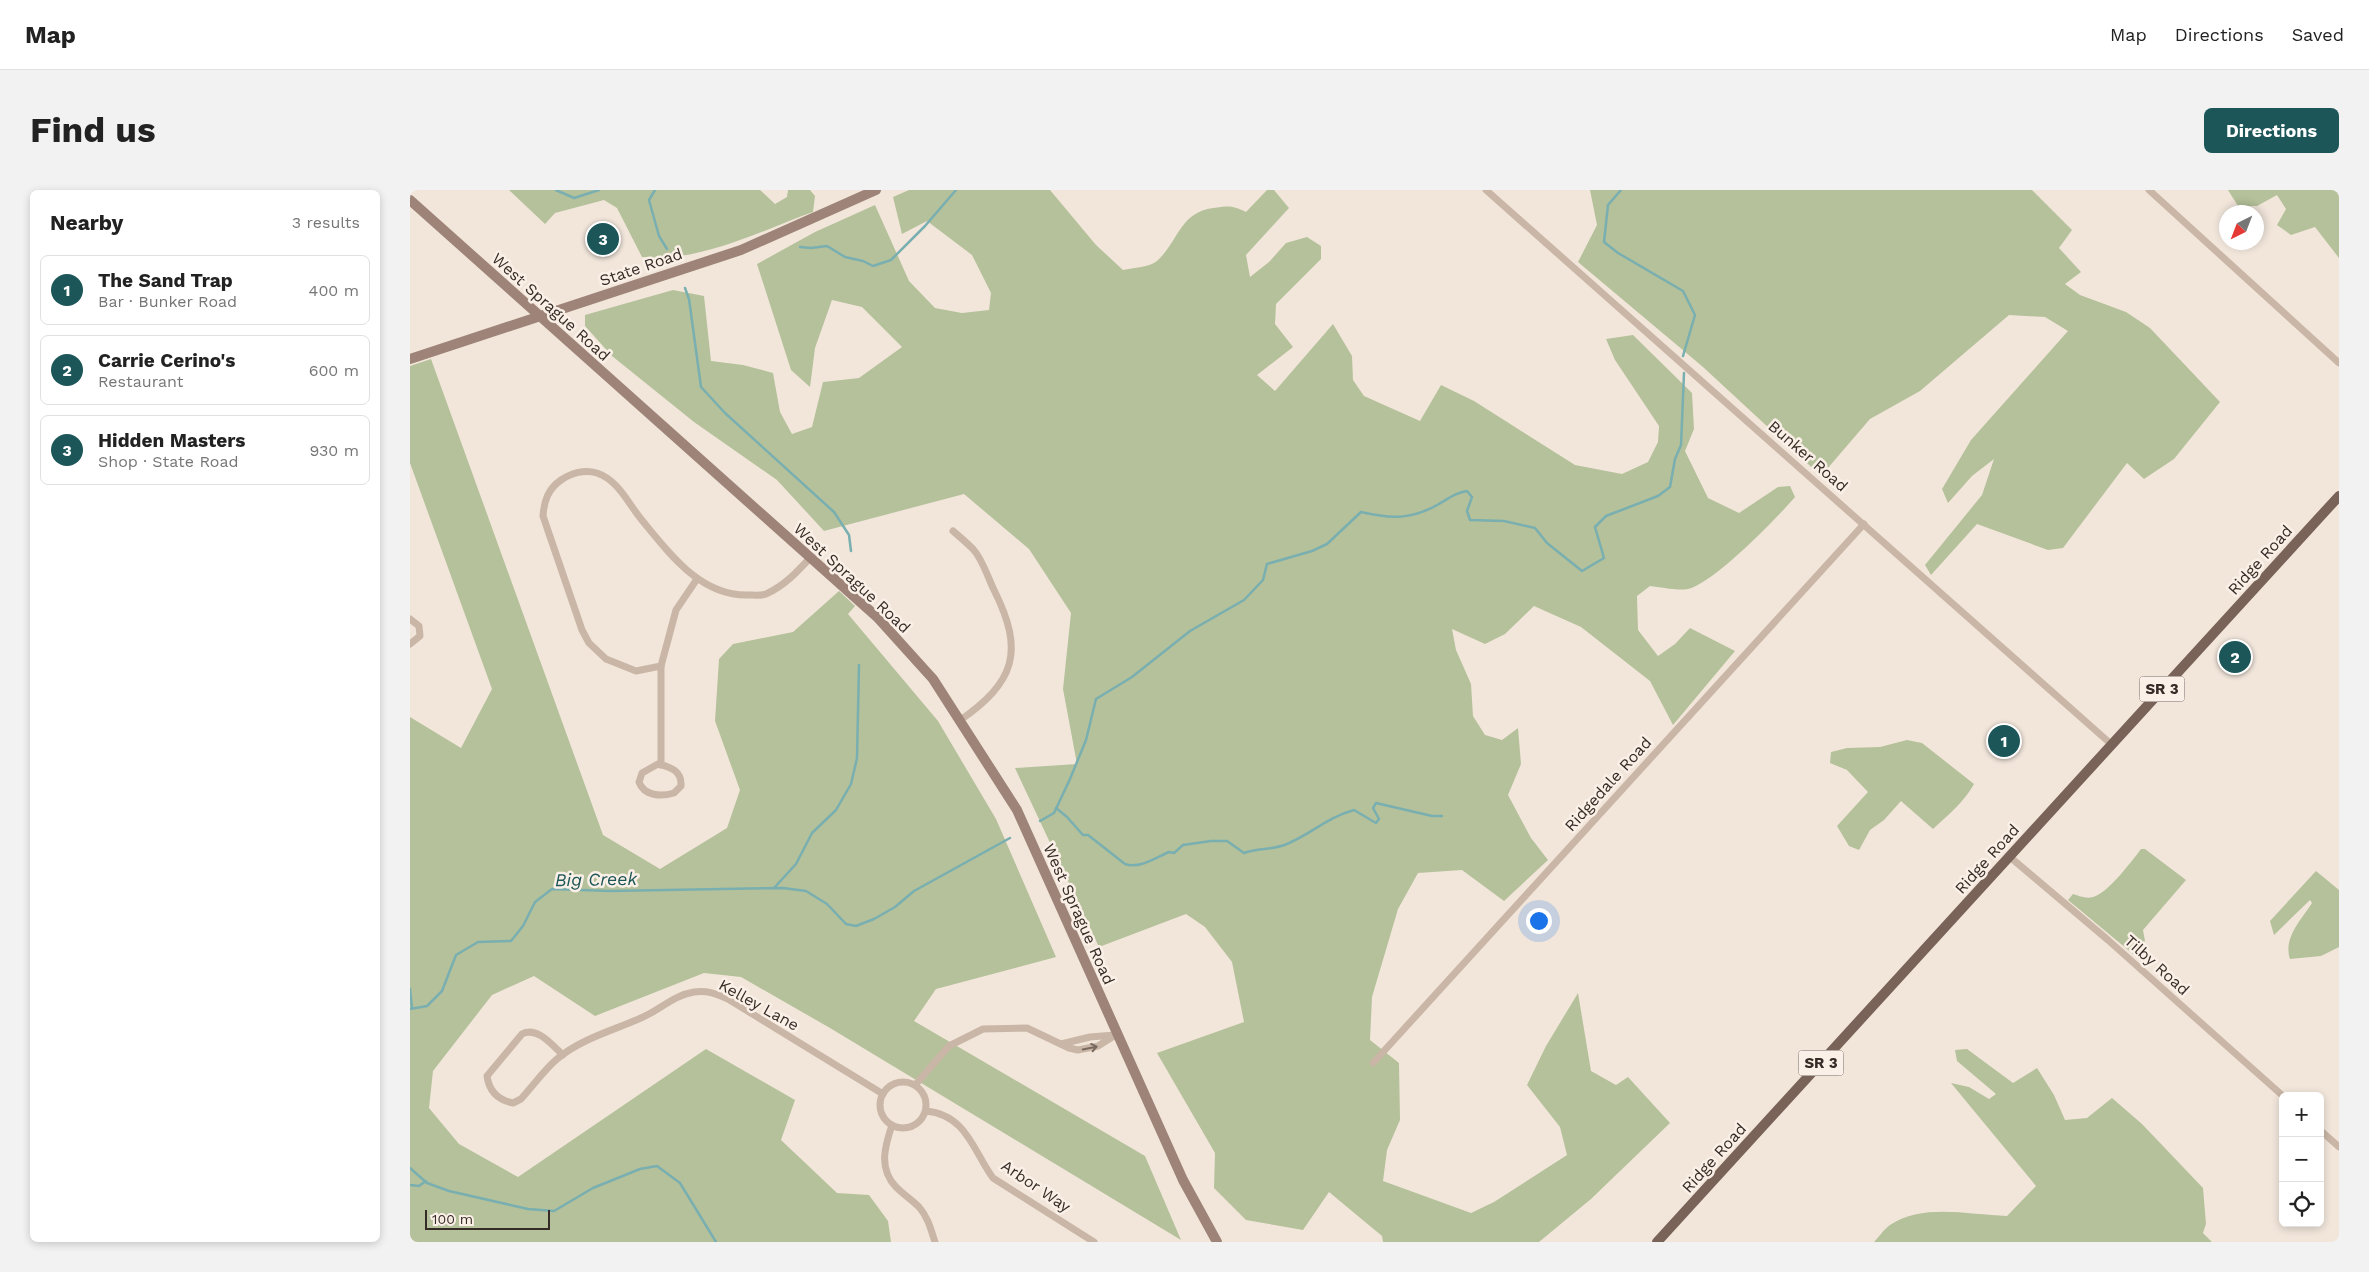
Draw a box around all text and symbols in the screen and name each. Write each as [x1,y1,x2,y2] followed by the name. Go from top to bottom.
[25,21,76,49] text: Map
[2110,24,2147,45] text: Map
[2175,24,2264,45] text: Directions
[2292,24,2344,45] text: Saved
[2204,108,2339,153] button: Directions
[30,109,156,151] text: Find us
[2219,205,2264,250] north arrow
[50,210,123,235] text: Nearby
[292,213,360,232] text: 3 results
[587,220,619,258] pin: 3
[597,244,685,290] street label: State Road
[488,249,614,365] street label: West Sprague Road
[98,269,233,292] text: The Sand Trap
[64,281,70,300] text: 1
[309,281,359,300] text: 400 m
[98,292,237,311] text: Bar · Bunker Road
[98,349,235,372] text: Carrie Cerino's
[62,361,72,380] text: 2
[309,361,359,380] text: 600 m
[98,372,184,391] text: Restaurant
[1764,416,1852,496] street label: Bunker Road
[98,429,245,452] text: Hidden Masters
[62,441,72,460] text: 3
[309,441,359,460] text: 930 m
[98,452,238,471] text: Shop · State Road
[790,519,914,637] street label: West Sprague Road
[2224,521,2296,599] street label: Ridge Road
[2219,638,2251,676] pin: 2
[2140,676,2184,702] road number: SR 3
[1988,722,2020,760] pin: 1
[1561,733,1655,835] street label: Ridgedale Road
[1951,820,2023,898] street label: Ridge Road
[1039,841,1119,987] street label: West Sprague Road
[555,868,639,890] water label: Big Creek
[1526,908,1552,934] your location
[2121,931,2193,999] street label: Tilby Road
[716,975,802,1035] street label: Kelley Lane
[1082,1042,1098,1052] one-way arrow
[1798,1050,1844,1076] road number: SR 3
[2279,1092,2324,1227] map controls
[2279,1092,2324,1137] button: +
[1678,1119,1750,1197] street label: Ridge Road
[2279,1137,2324,1182] button: −
[998,1156,1075,1217] street label: Arbor Way
[2279,1182,2324,1227] button: locate
[425,1207,550,1230] scale bar
[432,1211,473,1227] text: 100 m

